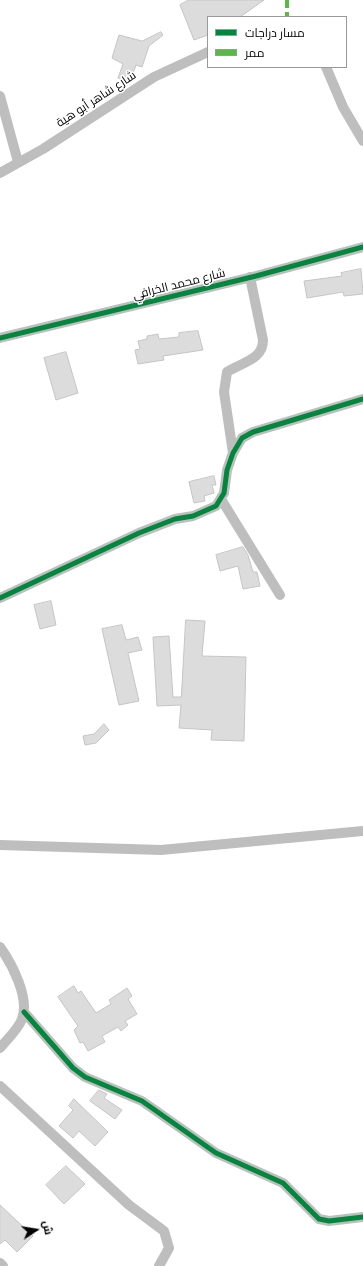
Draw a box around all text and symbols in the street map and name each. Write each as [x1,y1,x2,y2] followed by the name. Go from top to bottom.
[207,16,347,68] legend
[245,25,305,40] text: مسار دراجات
[245,45,264,60] text: ممر
[53,68,139,130] street label: شارع شاهر أبو هية
[131,266,227,302] street label: شارع محمد الخرافي
[16,1210,56,1250] north arrow
[40,1219,56,1236] text: ش

